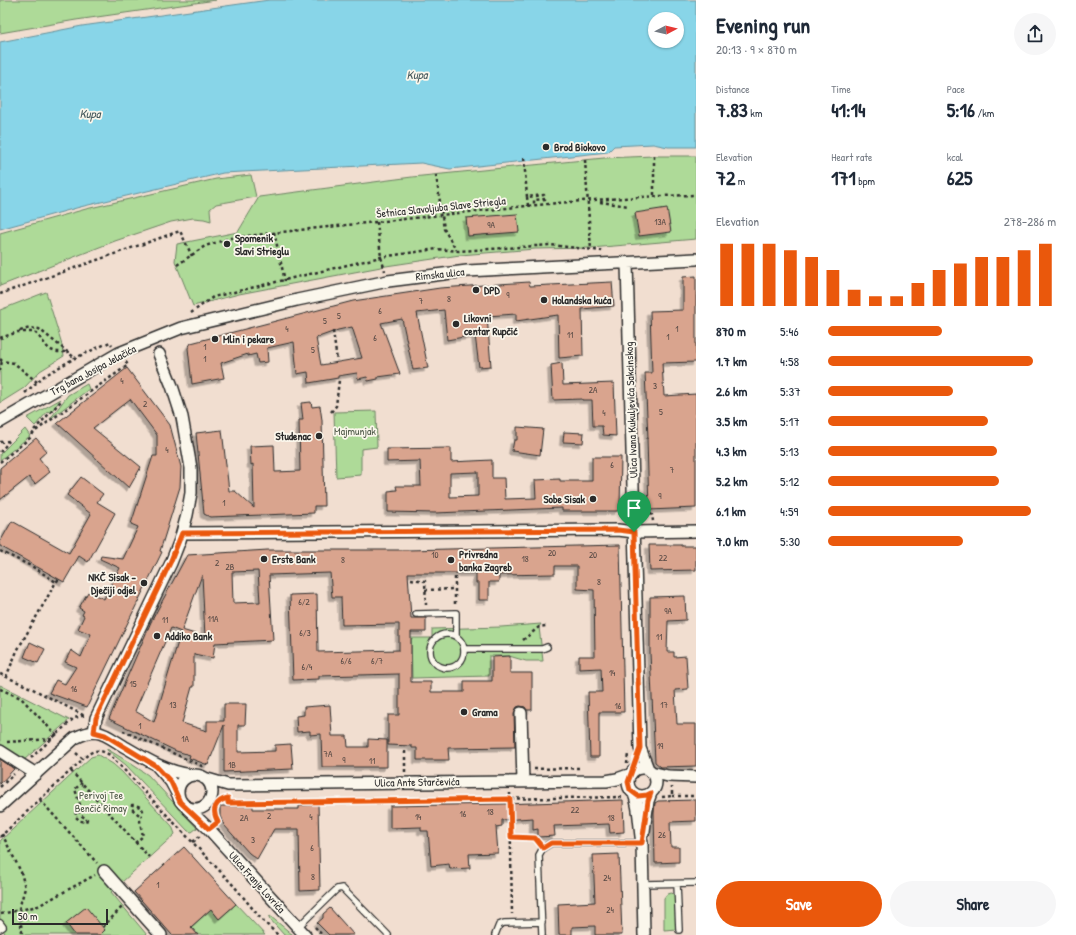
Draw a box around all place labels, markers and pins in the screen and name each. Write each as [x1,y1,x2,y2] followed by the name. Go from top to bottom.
[554,140,606,154] place label: Brod Biokovo
[541,142,551,152] marker: Brod Biokovo
[235,231,289,259] place label: Spomenik Slavi Strieglu
[222,239,232,249] marker: Spomenik Slavi Strieglu
[484,283,501,297] place label: DPD
[471,285,481,295] marker: DPD
[552,293,612,307] place label: Holandska kuća
[539,295,549,305] marker: Holandska kuća
[464,311,518,339] place label: Likovni centar Rupčić
[451,319,461,329] marker: Likovni centar Rupčić
[223,332,275,347] place label: Mlin i pekare
[210,334,220,344] marker: Mlin i pekare
[276,429,312,443] place label: Studenac
[314,431,324,441] marker: Studenac
[617,491,651,532] pin
[543,492,585,506] place label: Sobe Sisak
[588,494,598,504] marker: Sobe Sisak
[459,547,513,575] place label: Privredna banka Zagreb
[272,552,316,566] place label: Erste Bank
[259,554,269,564] marker: Erste Bank
[446,555,456,565] marker: Privredna banka Zagreb
[88,570,137,598] place label: NKČ Sisak - Dječiji odjel
[139,578,149,588] marker: NKČ Sisak - Dječiji odjel
[165,629,213,643] place label: Addiko Bank
[152,631,162,641] marker: Addiko Bank
[472,705,498,719] place label: Grama
[459,707,469,717] marker: Grama

